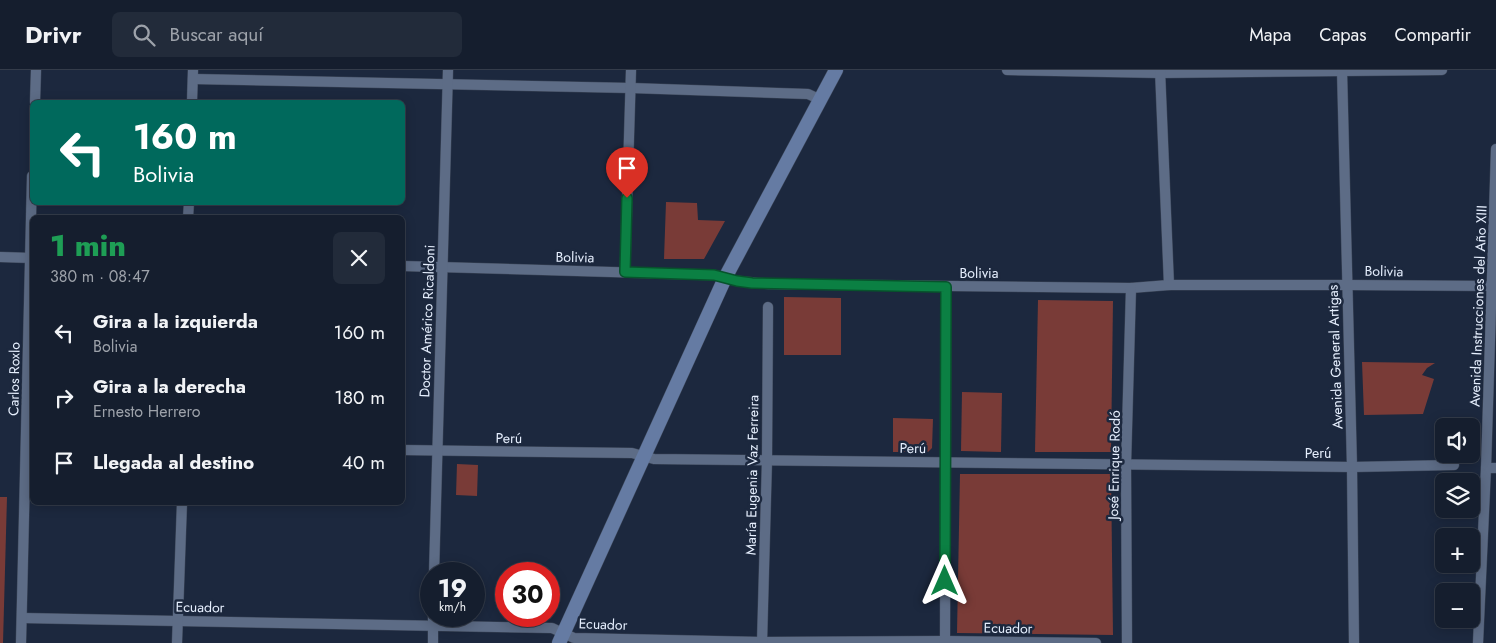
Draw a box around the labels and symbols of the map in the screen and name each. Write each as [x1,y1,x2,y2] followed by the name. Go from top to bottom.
[606,147,648,198] pin
[1464,205,1492,407] street label: Avenida Instrucciones del Año XIII
[414,244,440,398] street label: Doctor Américo Ricaldoni
[555,247,595,267] street label: Bolivia
[1364,261,1404,281] street label: Bolivia
[960,263,998,283] street label: Bolivia
[1322,284,1348,430] street label: Avenida General Artigas
[3,342,25,416] street label: Carlos Roxlo
[741,395,763,555] street label: María Eugenia Vaz Ferreira
[1103,410,1125,522] street label: José Enrique Rodó
[496,428,522,448] street label: Perú
[900,438,926,458] street label: Perú
[1305,443,1331,463] street label: Perú
[918,554,970,606] position arrow
[495,562,560,627] speed limit sign: 30
[175,597,225,617] street label: Ecuador
[578,613,628,635] street label: Ecuador
[983,618,1033,638] street label: Ecuador

